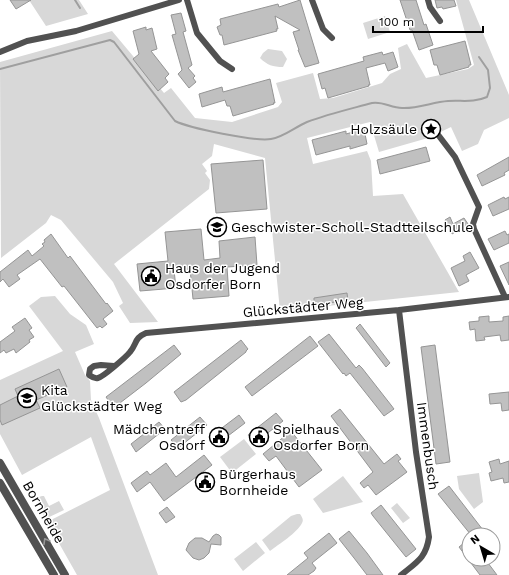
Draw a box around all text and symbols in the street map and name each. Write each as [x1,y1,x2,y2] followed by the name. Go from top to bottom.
[373,8,483,34] scale bar
[379,15,414,29] text: 100 m
[420,118,442,140] place icon: Holzsäule
[350,121,417,137] place label: Holzsäule
[206,216,228,238] school or university icon: Geschwister-Scholl-Stadtteilschule
[231,219,473,235] place label: Geschwister-Scholl-Stadtteilschule
[165,260,280,292] place label: Haus der Jugend Osdorfer Born
[140,265,162,287] public building icon: Haus der Jugend Osdorfer Born
[242,294,364,320] street label: Glückstädter Weg
[41,382,162,414] place label: Kita Glückstädter Weg
[16,387,38,409] school or university icon: Kita Glückstädter Weg
[414,401,442,491] street label: Immenbusch
[113,421,205,453] place label: Mädchentreff Osdorf
[273,421,369,453] place label: Spielhaus Osdorfer Born
[208,426,230,448] public building icon: Mädchentreff Osdorf
[248,426,270,448] public building icon: Spielhaus Osdorfer Born
[219,466,296,498] place label: Bürgerhaus Bornheide
[194,471,216,493] public building icon: Bürgerhaus Bornheide
[20,478,68,546] street label: Bornheide
[461,527,501,567] north arrow
[468,532,482,547] text: N
[43,538,50,545] one-way arrow

